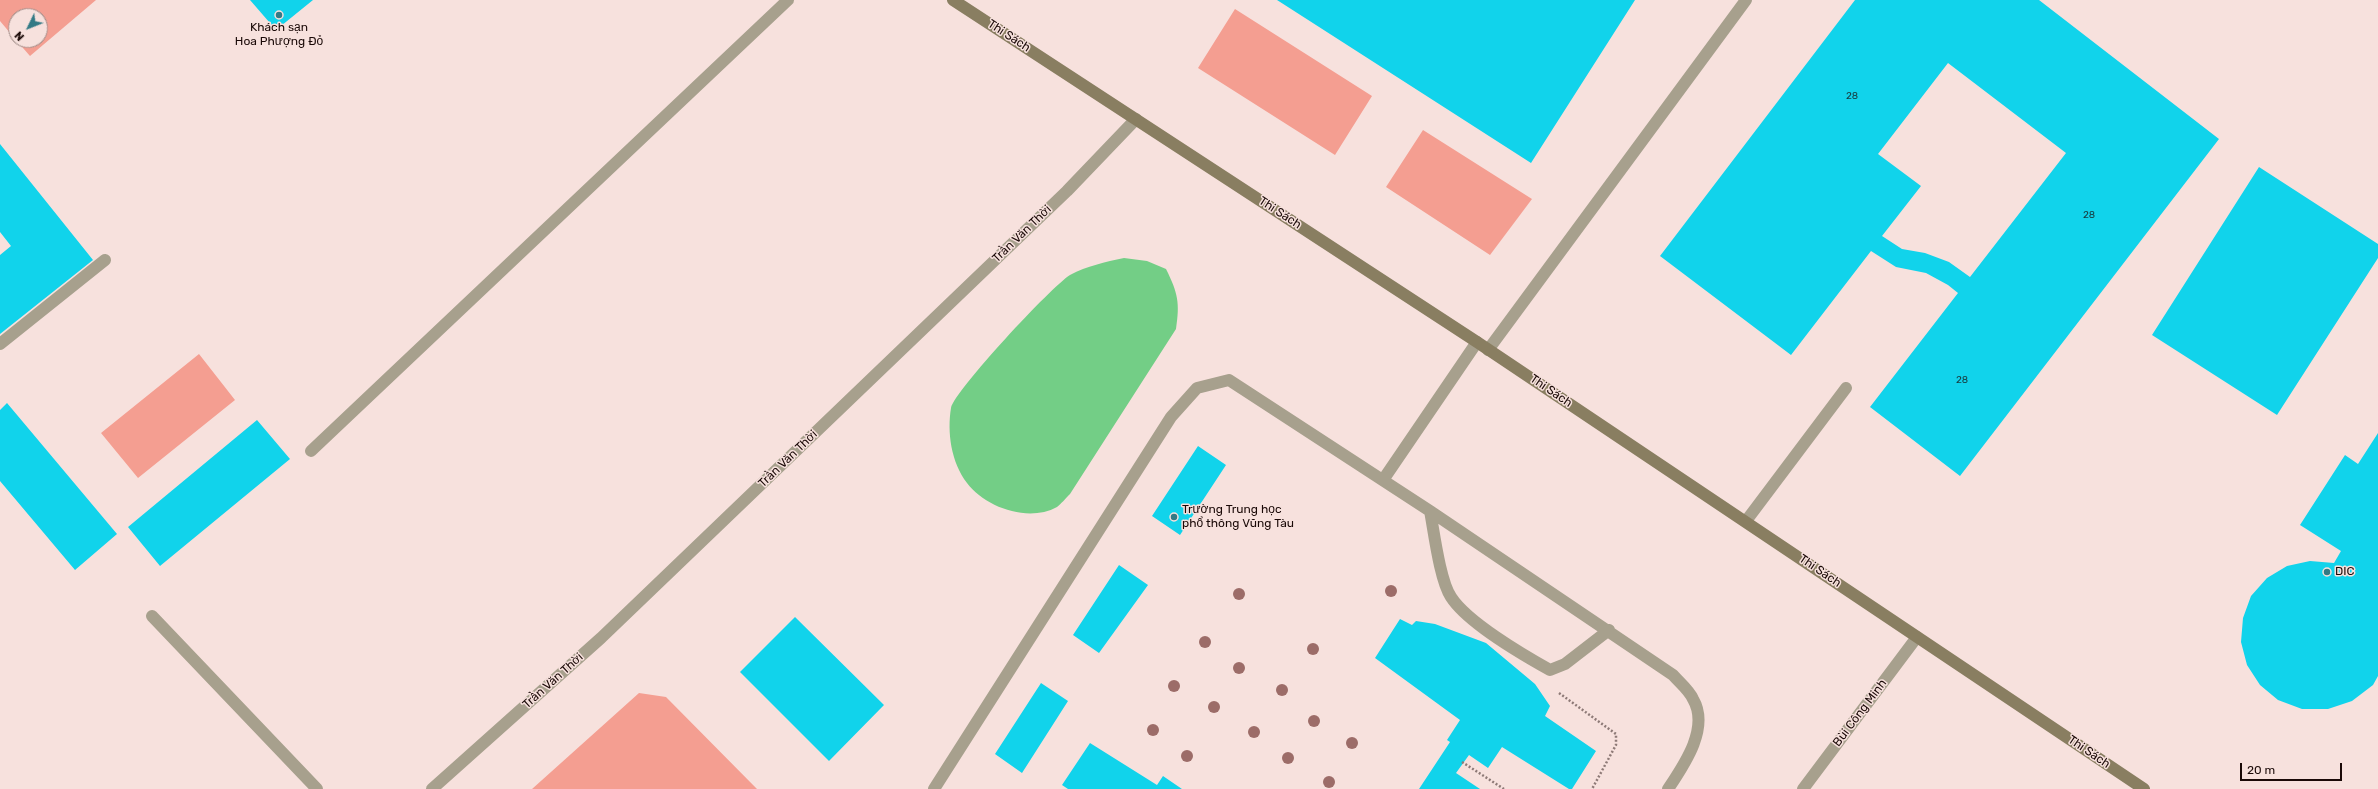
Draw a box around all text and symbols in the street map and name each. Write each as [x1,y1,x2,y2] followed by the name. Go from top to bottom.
[8,8,48,48] north arrow
[274,10,284,20] marker: Khách sạn Hoa Phượng Đỏ
[985,17,1033,55] street label: Thi Sách
[235,21,323,49] place label: Khách sạn Hoa Phượng Đỏ
[12,29,27,43] text: N
[1846,90,1858,102] house number: 28
[1256,194,1304,232] street label: Thi Sách
[990,202,1054,266] street label: Trần Văn Thời
[2083,209,2095,221] house number: 28
[1527,372,1575,410] street label: Thi Sách
[1956,374,1968,386] house number: 28
[756,427,820,491] street label: Trần Văn Thời
[1182,503,1294,531] place label: Trường Trung học phổ thông Vũng Tàu
[1169,512,1179,522] marker: Trường Trung học phổ thông Vũng Tàu
[1796,552,1844,590] street label: Thi Sách
[2335,565,2355,579] place label: DIC
[2322,567,2332,577] marker: DIC
[520,650,586,712] street label: Trần Văn Thời
[1830,677,1890,749] street label: Bùi Công Minh
[2065,733,2113,771] street label: Thi Sách
[2242,755,2344,781] scale bar
[2247,763,2275,777] text: 20 m

